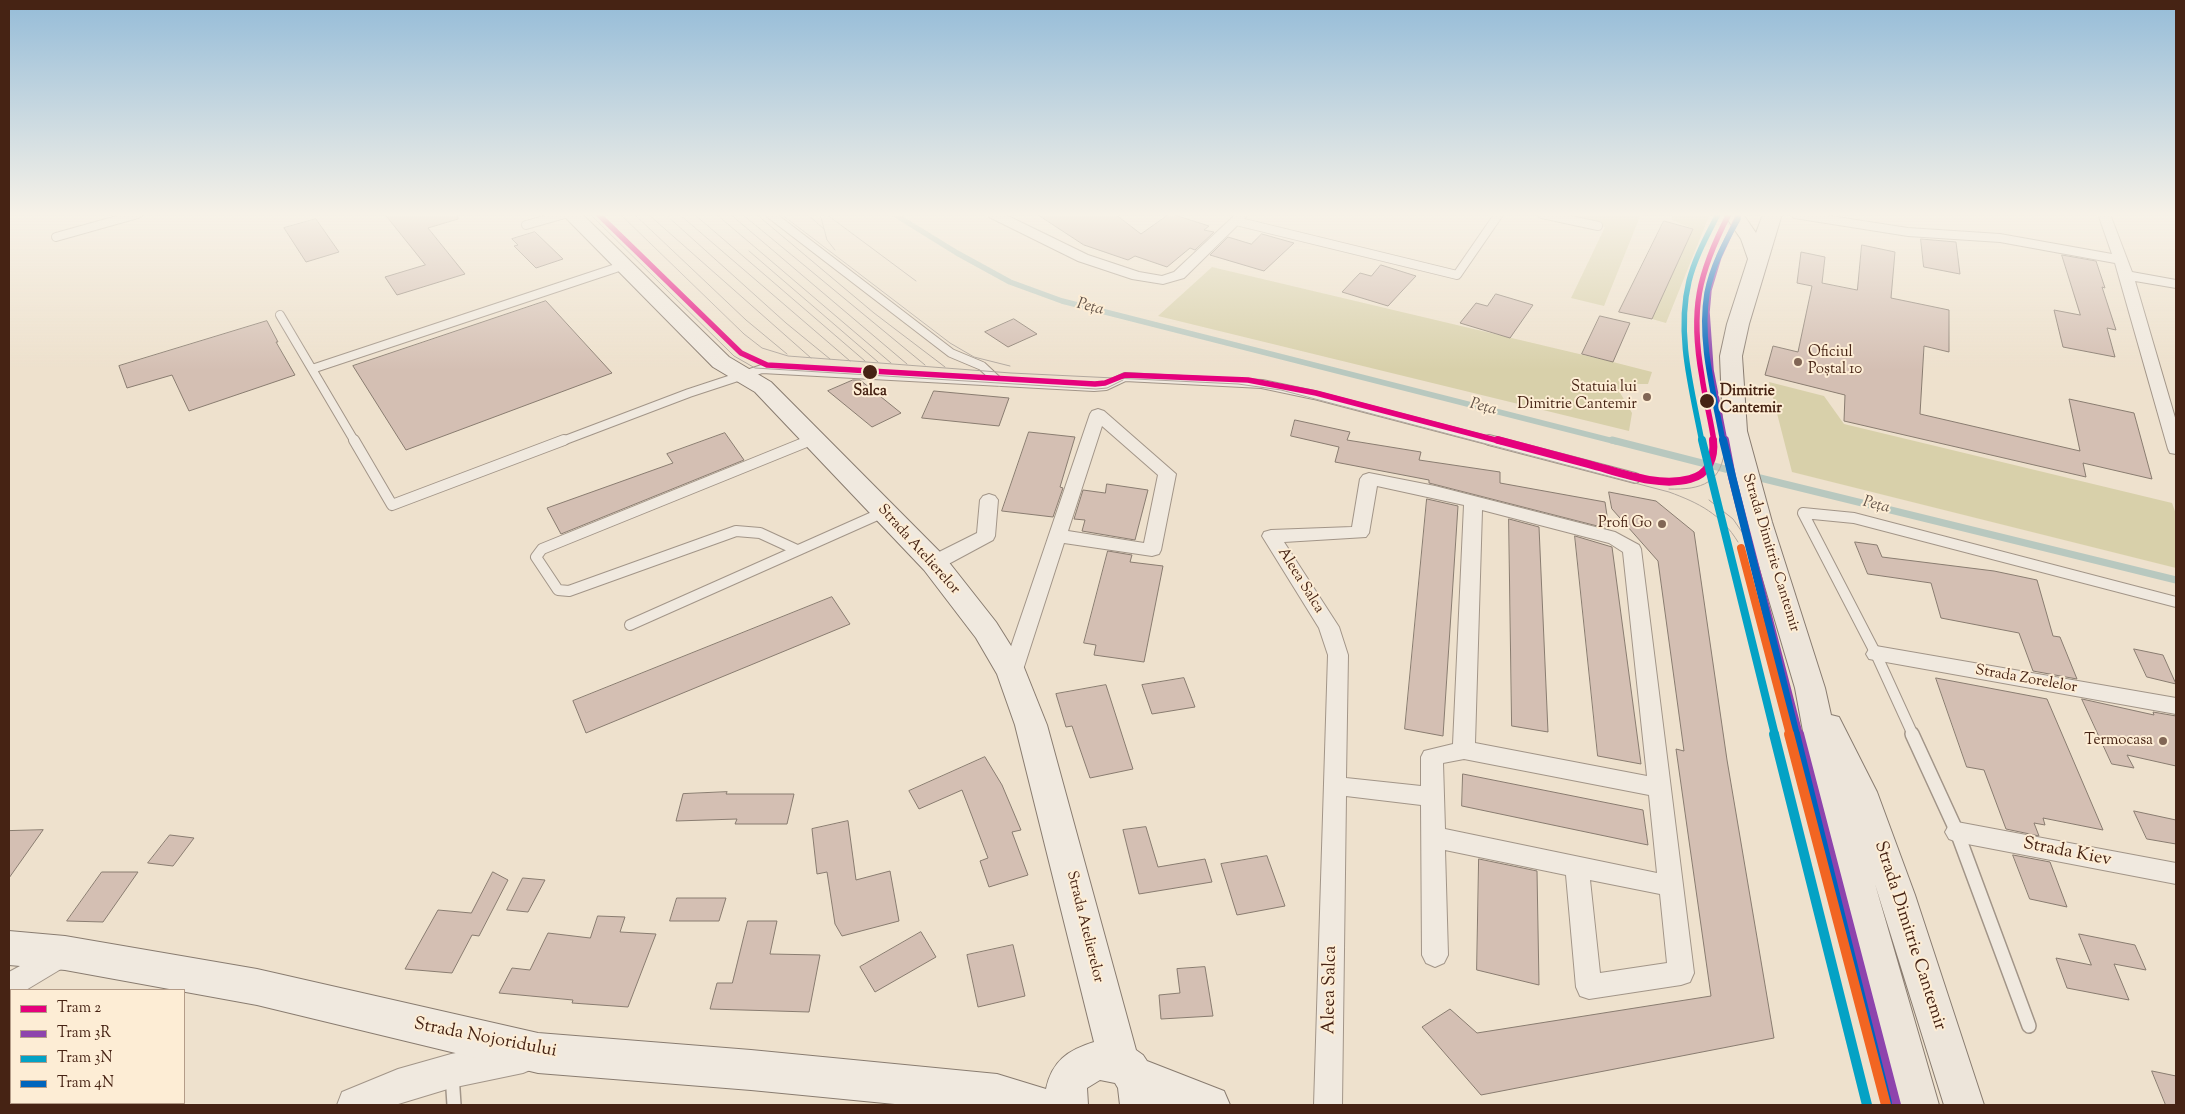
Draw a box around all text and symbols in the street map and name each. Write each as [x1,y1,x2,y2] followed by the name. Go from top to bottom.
[1075,295,1105,321] water label: Peța
[1808,344,1862,379] place label: Oficiul Poștal 10
[1792,356,1804,368] marker: Oficiul Poștal 10
[861,363,879,381] marker: Salca
[1517,379,1637,414] place label: Statuia lui Dimitrie Cantemir
[853,383,887,401] place label: Salca
[1720,383,1782,418] place label: Dimitrie Cantemir
[1641,391,1653,403] marker: Statuia lui Dimitrie Cantemir
[1698,392,1716,410] marker: Dimitrie Cantemir
[1468,395,1498,421] water label: Peța
[1737,472,1803,634] street label: Strada Dimitrie Cantemir
[1861,493,1891,519] water label: Peța
[873,501,963,599] street label: Strada Atelierelor
[1598,515,1652,533] place label: Profi Go
[1656,518,1668,530] marker: Profi Go
[1273,545,1327,617] street label: Aleea Salca
[1974,662,2078,698] street label: Strada Zorelelor
[2084,732,2153,750] place label: Termocasa
[2157,735,2169,747] marker: Termocasa
[2021,834,2113,872] street label: Strada Kiev
[1868,839,1950,1033] street label: Strada Dimitrie Cantemir
[1061,869,1107,985] street label: Strada Atelierelor
[1319,945,1343,1035] street label: Aleea Salca
[10,989,185,1104] legend
[57,998,101,1019] text: Tram 2
[412,1015,558,1063] street label: Strada Nojoridului
[57,1023,111,1044] text: Tram 3R
[57,1048,112,1069] text: Tram 3N
[57,1073,114,1094] text: Tram 4N

